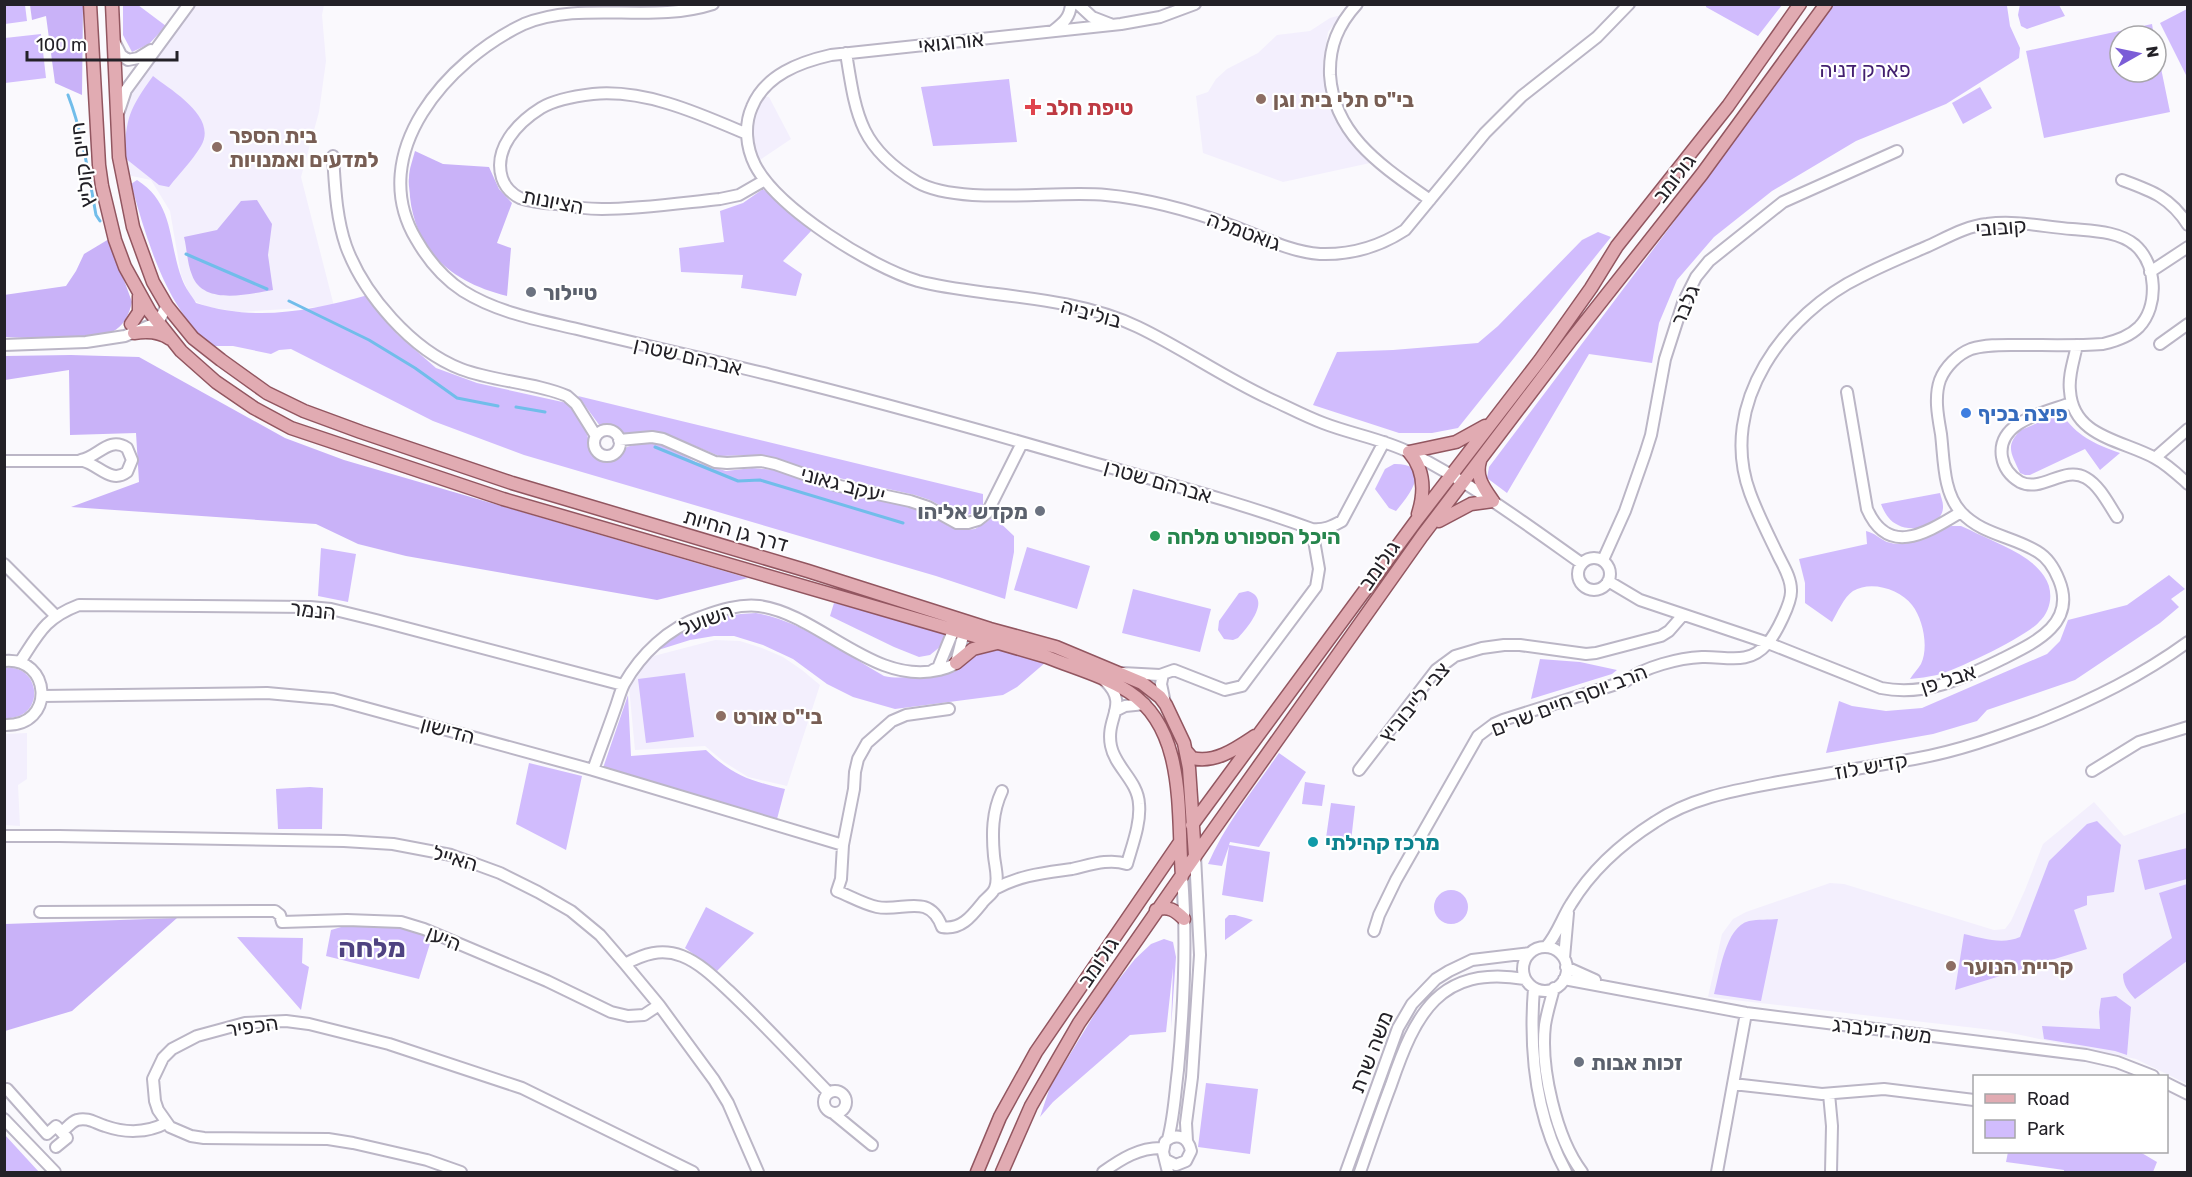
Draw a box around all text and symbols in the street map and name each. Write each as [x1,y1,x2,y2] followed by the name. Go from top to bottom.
[27,24,177,62] scale bar
[2108,24,2168,84] north arrow
[917,26,985,58] street label: אורוגואי
[36,34,87,56] text: 100 m
[2142,45,2163,59] text: N
[1819,57,1911,82] park label: פארק דניה
[1273,87,1414,112] place label: בי"ס תלי בית וגן
[1254,92,1268,106] marker: בי"ס תלי בית וגן
[1046,95,1133,120] place label: טיפת חלב
[1024,98,1042,116] marker: טיפת חלב
[64,121,100,209] street label: חיים קוליץ
[229,123,379,172] place label: בית הספר למדעים ואמנויות
[210,140,224,154] marker: בית הספר למדעים ואמנויות
[1647,149,1701,207] street label: גולומב
[520,183,586,219] street label: הציונות
[1204,206,1284,256] street label: גואטמלה
[1975,213,2027,241] street label: קובובי
[543,280,597,305] place label: טיילור
[1665,281,1705,329] street label: גלבר
[524,285,538,299] marker: טיילור
[1058,293,1124,333] street label: בוליביה
[631,331,745,381] street label: אברהם שטרן
[1978,401,2068,426] place label: פיצה בכיף
[1959,406,1973,420] marker: פיצה בכיף
[1101,454,1215,508] street label: אברהם שטרן
[798,461,888,507] street label: יעקב גאוני
[918,499,1028,524] place label: מקדש אליהו
[681,503,791,557] street label: דרך גן החיות
[1033,504,1047,518] marker: מקדש אליהו
[1167,524,1341,549] place label: היכל הספורט מלחה
[1148,529,1162,543] marker: היכל הספורט מלחה
[1353,535,1405,595] street label: גולומב
[289,595,337,625] street label: הנמר
[675,598,737,640] street label: השועל
[1373,657,1455,747] street label: צבי לייבוביץ
[1917,658,1979,700] street label: אבל פן
[1487,659,1651,741] street label: הרב יוסף חיים שרים
[733,704,823,729] place label: בי"ס אורט
[714,709,728,723] marker: בי"ס אורט
[418,711,478,749] street label: הדישון
[1832,747,1910,785] street label: קדיש לוז
[1325,830,1440,855] place label: מרכז קהילתי
[1306,835,1320,849] marker: מרכז קהילתי
[429,840,481,876] street label: האייל
[423,920,465,956] street label: היען
[338,932,406,964] district label: מלחה
[1072,932,1124,992] street label: גולומב
[1963,954,2074,979] place label: קריית הנוער
[1944,959,1958,973] marker: קריית הנוער
[1344,1007,1398,1097] street label: משה שרת
[224,1010,280,1042] street label: הכפיר
[1831,1011,1933,1049] street label: משה זילברג
[1591,1050,1683,1075] place label: זכות אבות
[1572,1055,1586,1069] marker: זכות אבות
[1973,1075,2168,1153] legend
[2027,1088,2070,1110] text: Road
[2027,1118,2065,1140] text: Park

